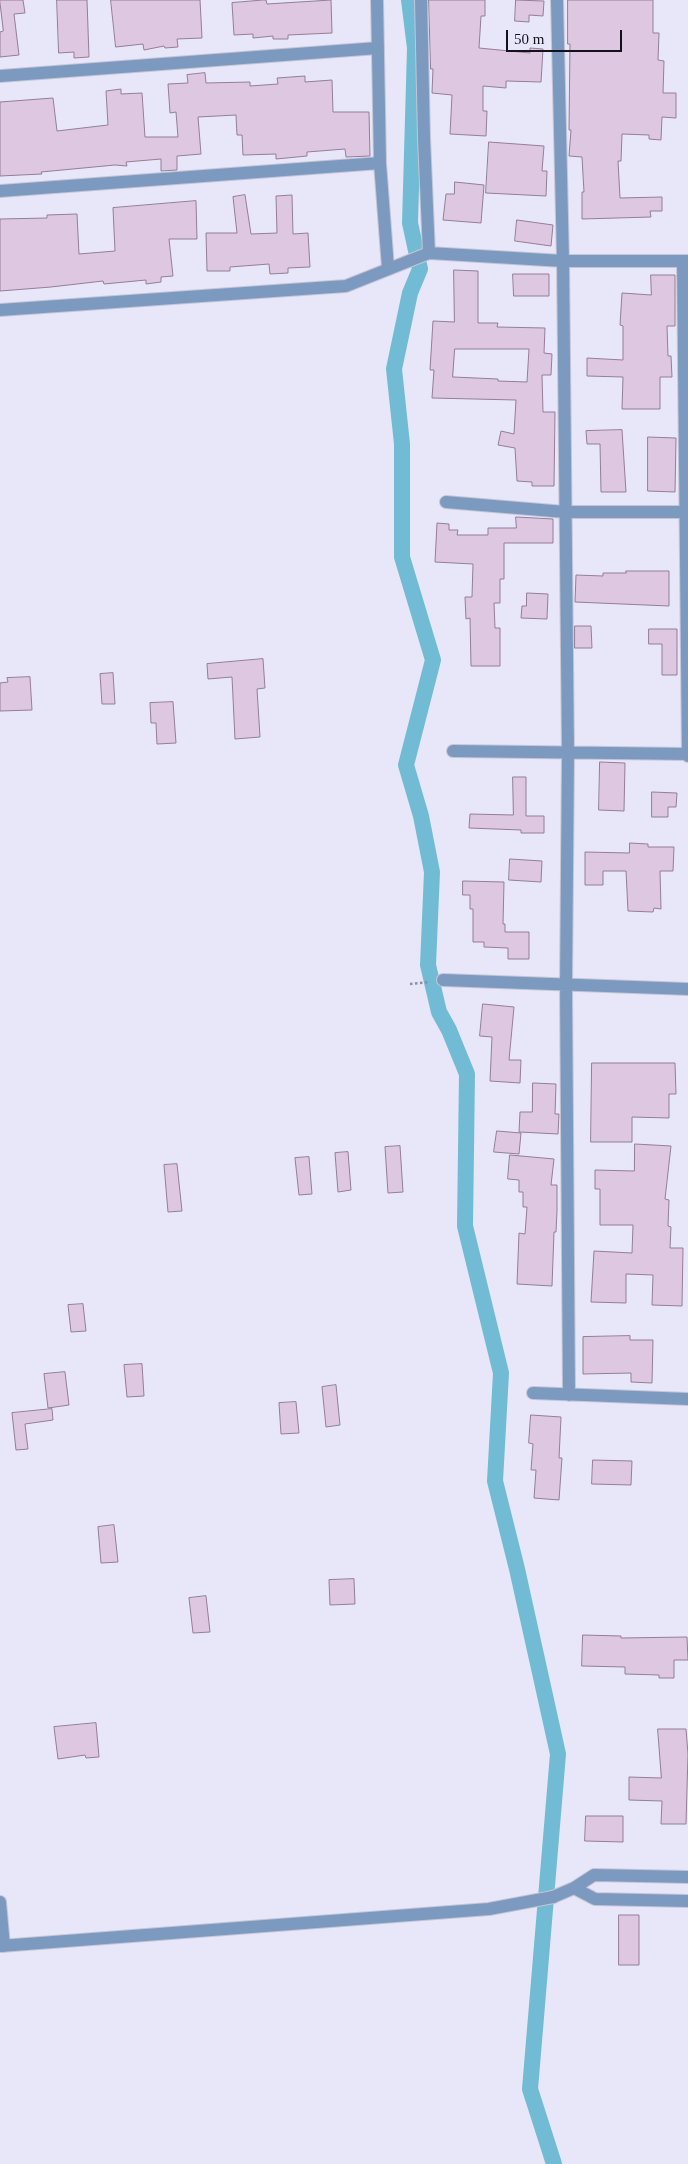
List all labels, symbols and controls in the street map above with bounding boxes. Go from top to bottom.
scale bar [508,20,624,52]
text: 50 m [514,31,544,47]

